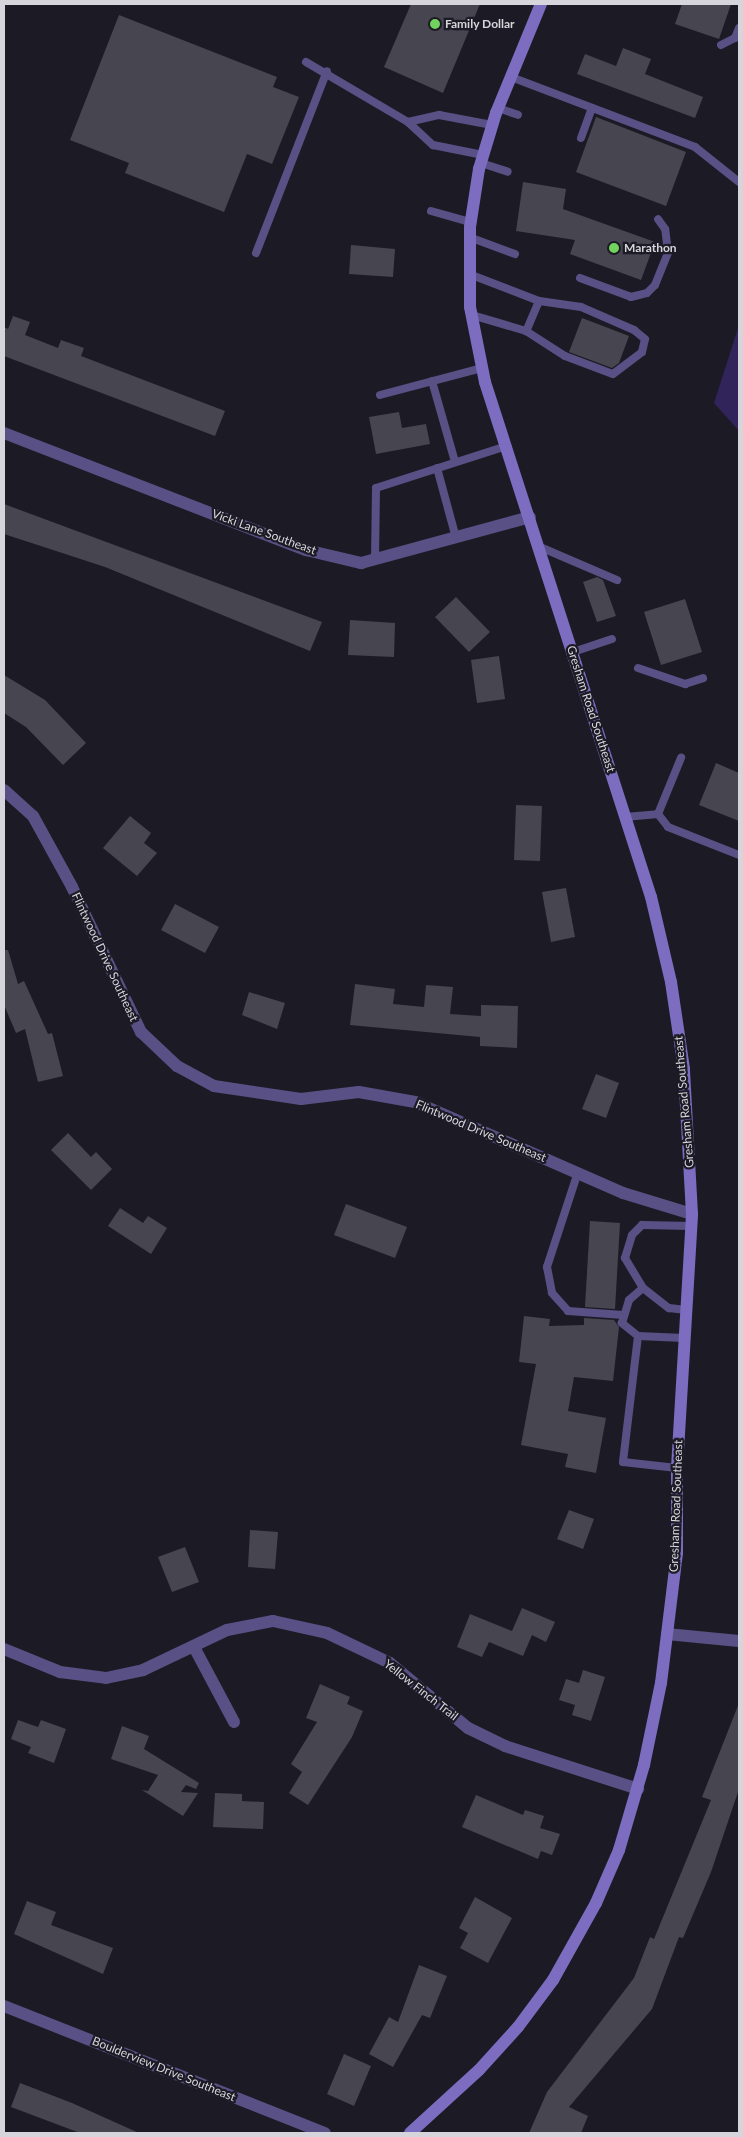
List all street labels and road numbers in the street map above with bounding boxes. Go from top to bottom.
street label: Vicki Lane Southeast [210,506,318,558]
street label: Gresham Road Southeast [564,644,618,774]
street label: Flintwood Drive Southeast [69,890,141,1024]
street label: Gresham Road Southeast [671,1035,697,1169]
street label: Flintwood Drive Southeast [414,1097,548,1165]
street label: Gresham Road Southeast [666,1440,686,1572]
street label: Yellow Finch Trail [381,1656,461,1724]
street label: Boulderview Drive Southeast [90,2034,238,2104]

